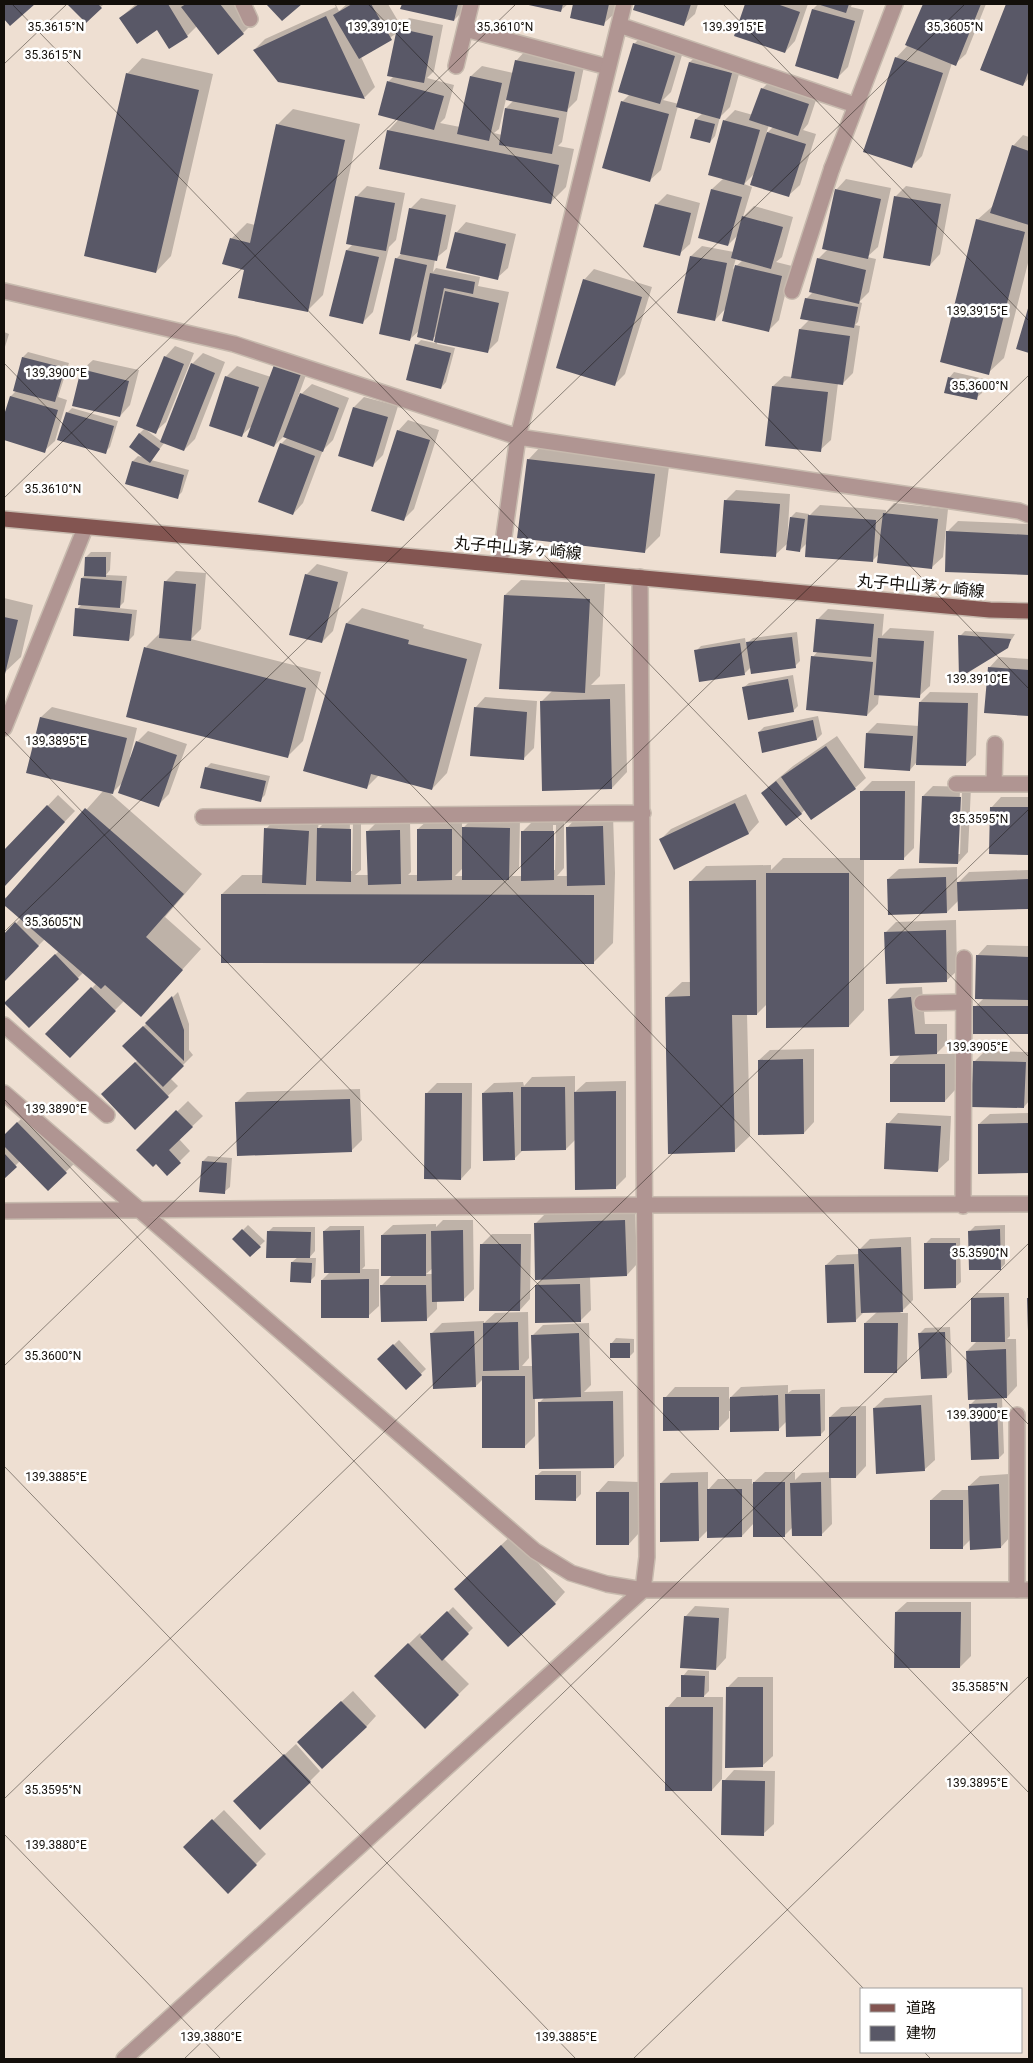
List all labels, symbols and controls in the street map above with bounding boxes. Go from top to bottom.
text: 35.3615°N [28,20,84,34]
text: 139.3910°E [347,20,409,34]
text: 35.3610°N [477,20,533,34]
text: 139.3915°E [702,20,764,34]
text: 35.3605°N [927,20,983,34]
text: 35.3615°N [25,48,81,62]
text: 139.3915°E [946,304,1008,318]
text: 139.3900°E [25,366,87,380]
text: 35.3600°N [952,379,1008,393]
text: 35.3610°N [25,482,81,496]
street label: 丸子中山茅ヶ崎線 [453,533,583,563]
street label: 丸子中山茅ヶ崎線 [856,571,986,601]
text: 139.3910°E [946,672,1008,686]
text: 139.3895°E [25,734,87,748]
text: 35.3595°N [952,812,1008,826]
text: 35.3605°N [25,915,81,929]
text: 139.3905°E [946,1040,1008,1054]
text: 139.3890°E [25,1102,87,1116]
text: 35.3590°N [952,1246,1008,1260]
text: 35.3600°N [25,1349,81,1363]
text: 139.3900°E [946,1408,1008,1422]
text: 139.3885°E [25,1470,87,1484]
text: 35.3585°N [952,1680,1008,1694]
text: 139.3895°E [946,1776,1008,1790]
text: 35.3595°N [25,1783,81,1797]
text: 139.3880°E [25,1838,87,1852]
legend [860,1988,1023,2053]
text: 道路 [906,1999,936,2017]
text: 建物 [906,2024,936,2042]
text: 139.3880°E [180,2030,242,2044]
text: 139.3885°E [535,2030,597,2044]

